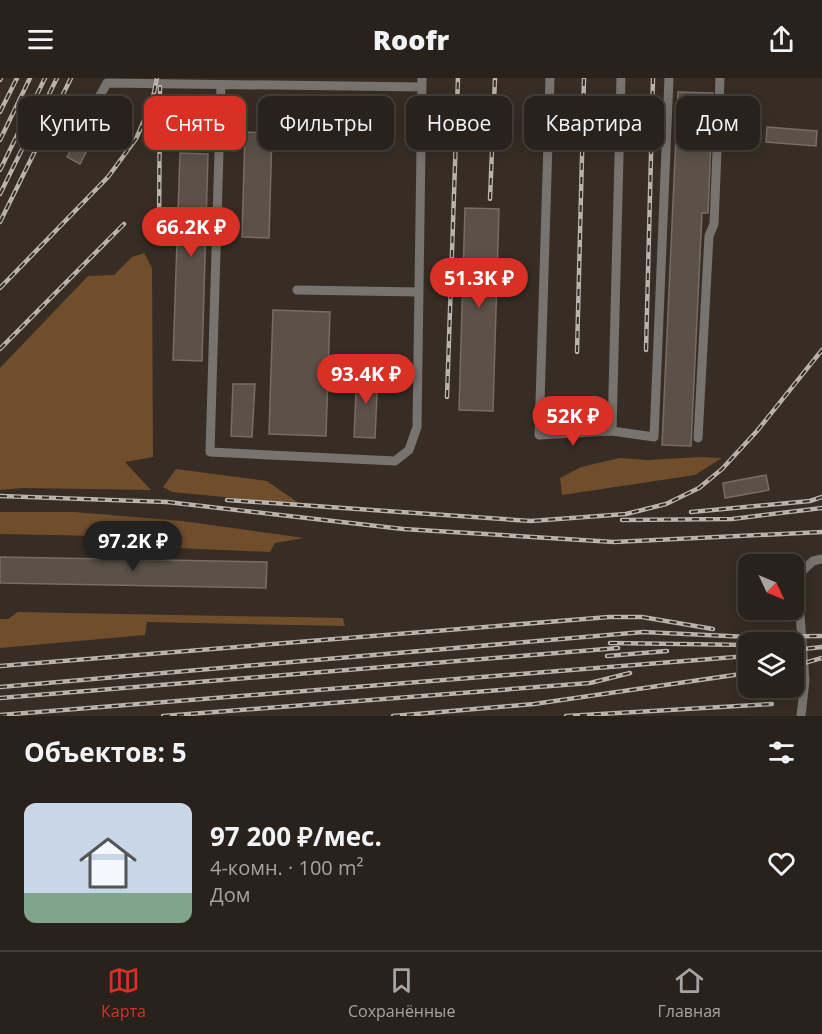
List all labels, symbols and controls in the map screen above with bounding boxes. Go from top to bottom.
text: Roofr [373,21,449,58]
icon: menu [24,23,57,56]
icon: share [765,23,798,56]
chip: Купить [18,96,132,150]
chip: Снять [144,96,246,150]
chip: Фильтры [258,96,394,150]
chip: Новое [406,96,512,150]
chip: Квартира [524,96,664,150]
chip: Дом [676,96,760,150]
pin: 66.2K ₽ [136,207,246,258]
text: 66.2K ₽ [156,213,226,240]
pin: 51.3K ₽ [424,258,534,309]
text: 51.3K ₽ [444,264,514,291]
pin: 93.4K ₽ [311,354,421,405]
text: 93.4K ₽ [331,360,401,387]
pin: 52K ₽ [531,396,615,447]
text: 52K ₽ [547,402,600,429]
pin: 97.2K ₽ [78,521,188,572]
text: 97.2K ₽ [98,527,168,554]
north arrow [738,554,804,620]
map controls [738,554,804,698]
button: layers [738,632,804,698]
text: Объектов: 5 [24,734,187,770]
icon: filters [765,736,798,769]
text: 97 200 ₽/мес. [210,818,382,854]
icon: home [72,827,144,899]
icon: heart [765,847,798,880]
text: 4-комн. · 100 m² [210,854,363,881]
text: Дом [210,881,250,908]
tab: Карта [101,964,146,1022]
tab: Сохранённые [348,964,455,1022]
tab: Главная [657,964,721,1022]

